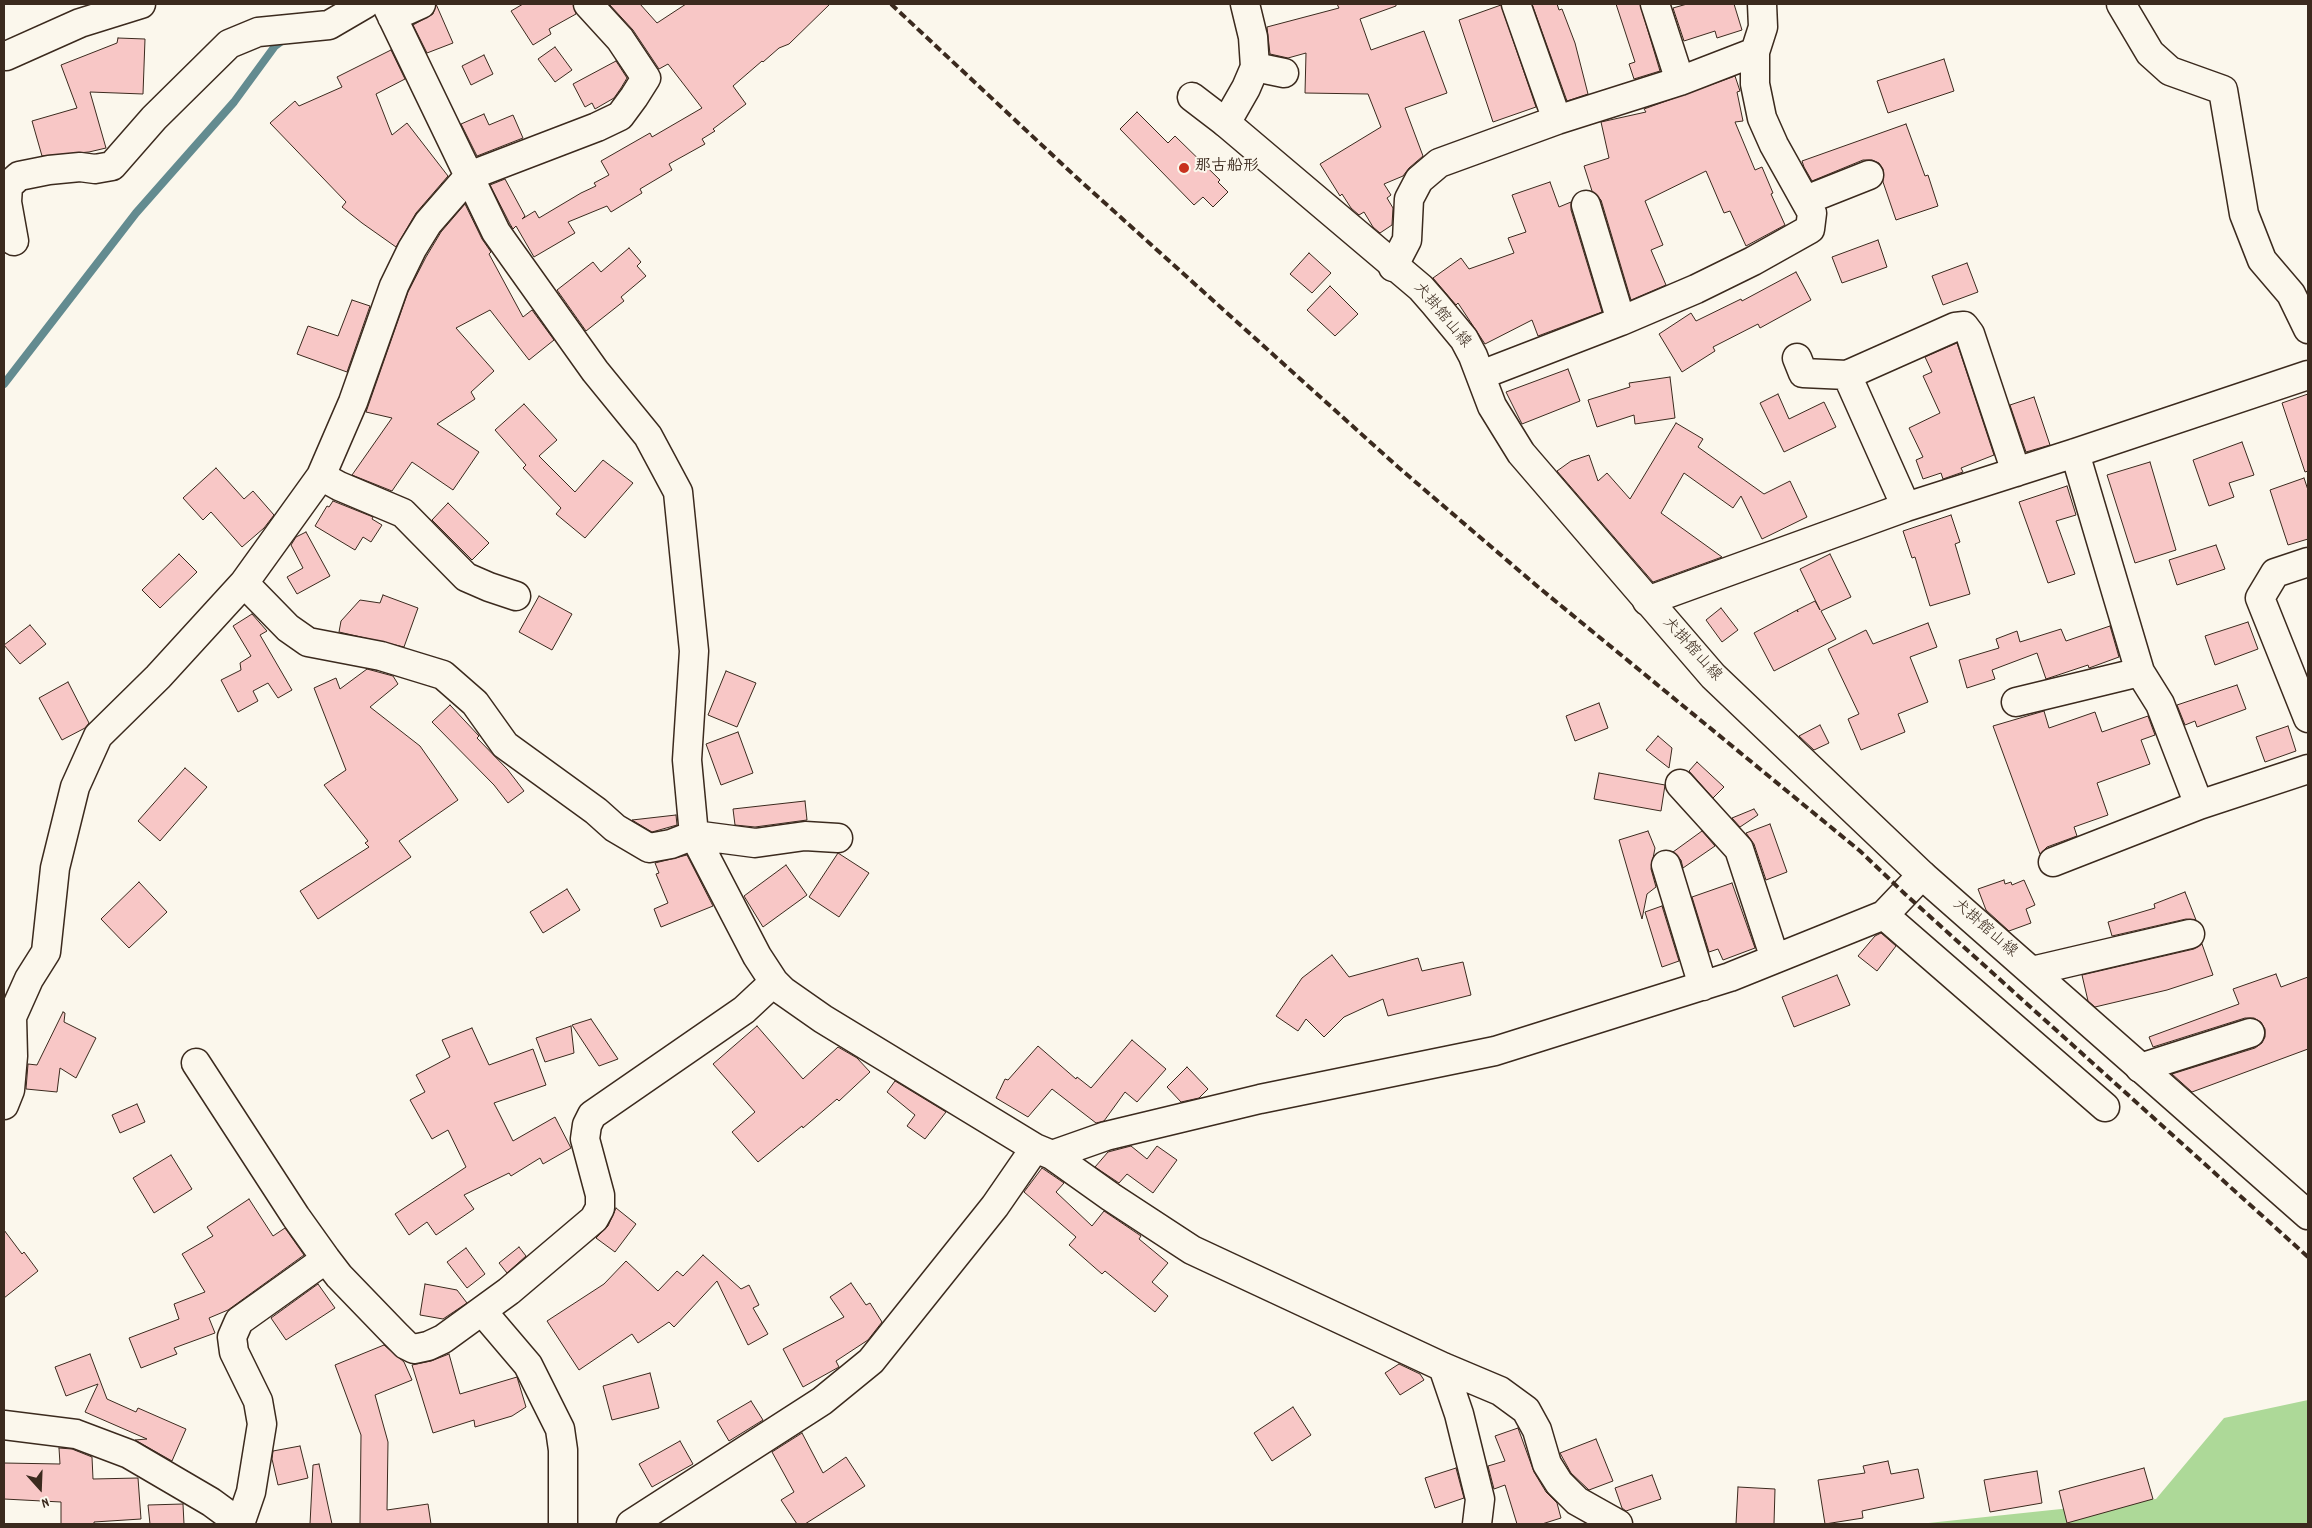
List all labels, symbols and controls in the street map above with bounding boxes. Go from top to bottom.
place label: 那古船形 [1195,158,1259,178]
marker: 那古船形 [1177,161,1191,175]
street label: 犬掛館山線 [1408,279,1474,353]
street label: 犬掛館山線 [1657,614,1725,686]
street label: 犬掛館山線 [1948,896,2020,962]
north arrow [15,1463,65,1513]
text: N [38,1492,52,1513]

